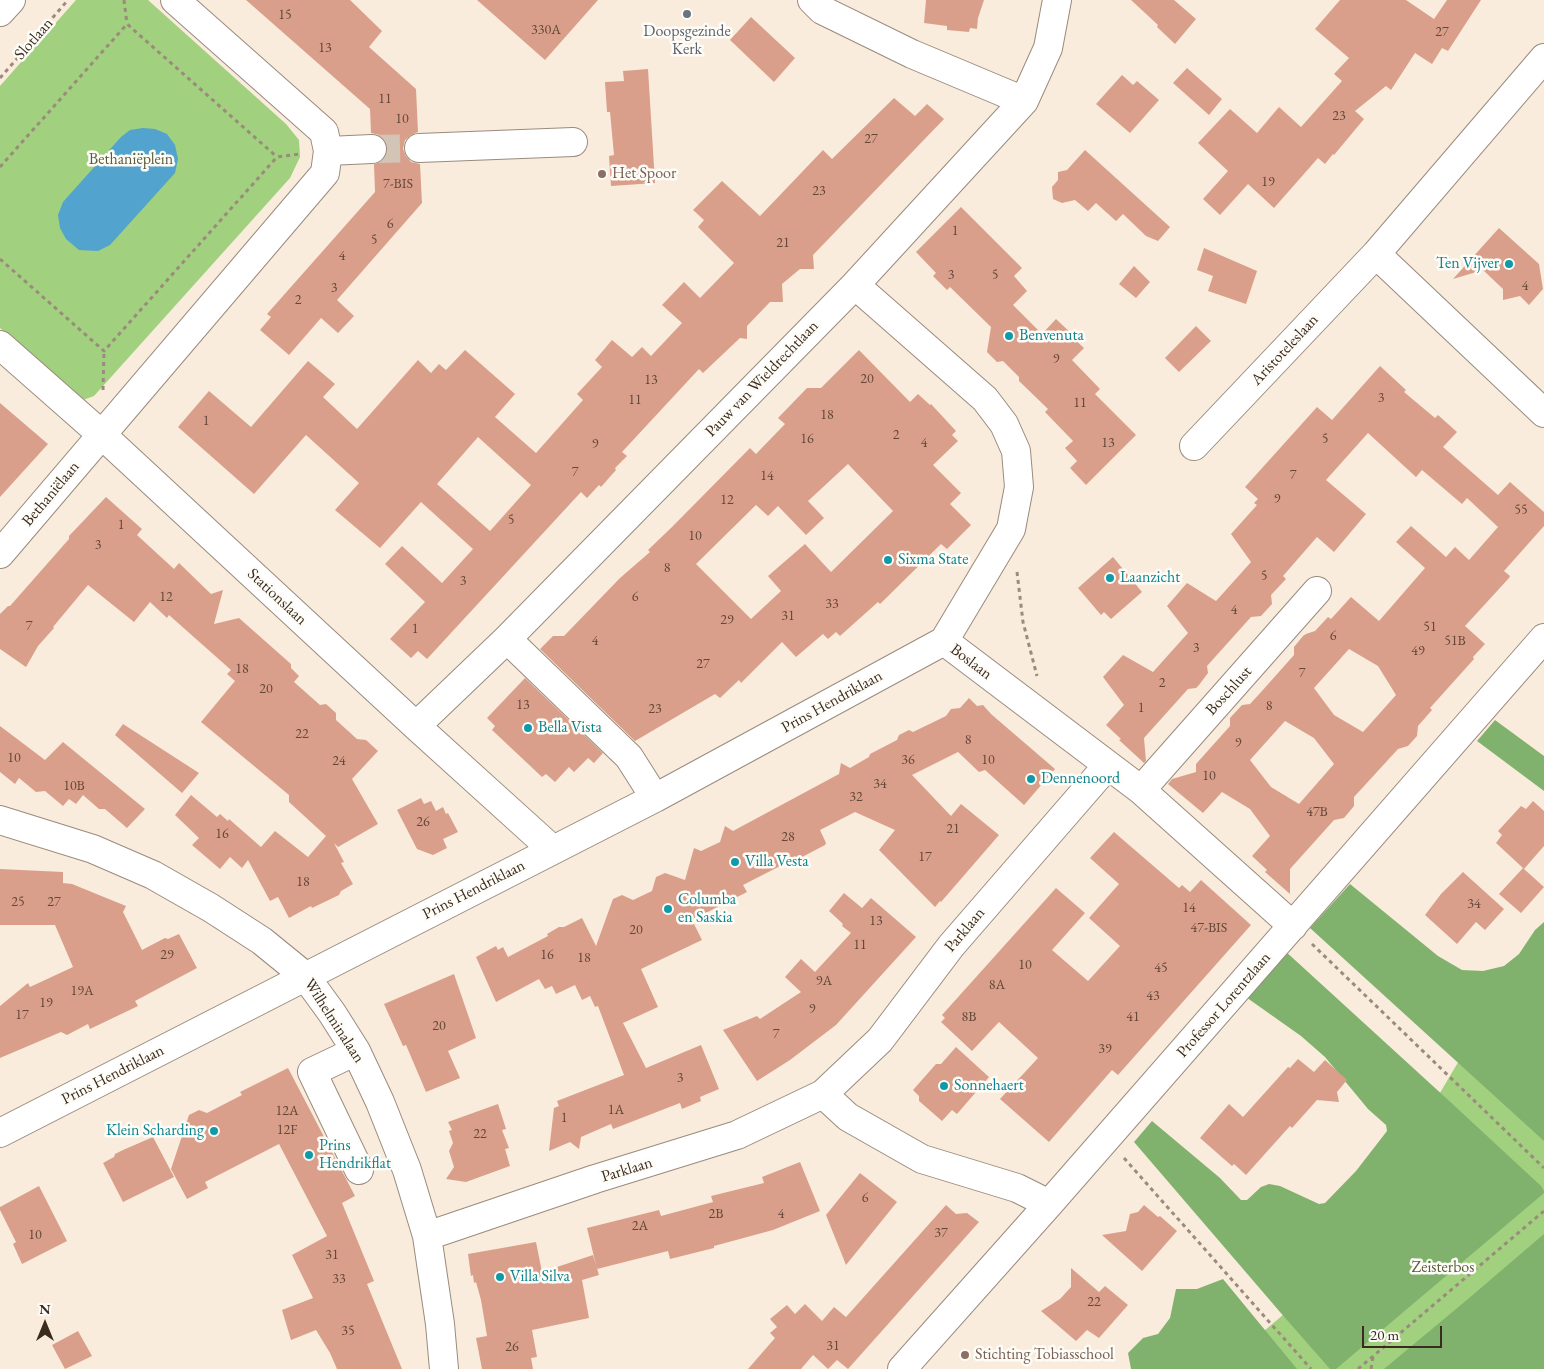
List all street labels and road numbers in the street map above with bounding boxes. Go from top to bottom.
street label: Slotlaan [11,14,57,64]
street label: Aristoteleslaan [1247,311,1323,389]
street label: Pauw van Wieldrechtlaan [701,317,823,441]
street label: Bethaniëlaan [18,458,84,530]
street label: Stationslaan [243,565,311,629]
street label: Boslaan [946,640,996,684]
street label: Boschlust [1202,662,1256,720]
street label: Prins Hendriklaan [778,666,886,738]
street label: Prins Hendriklaan [420,856,528,924]
street label: Parklaan [941,904,989,956]
street label: Professor Lorentzlaan [1173,948,1275,1062]
street label: Wilhelminalaan [300,975,368,1067]
street label: Prins Hendriklaan [59,1041,167,1109]
street label: Parklaan [599,1153,655,1187]

